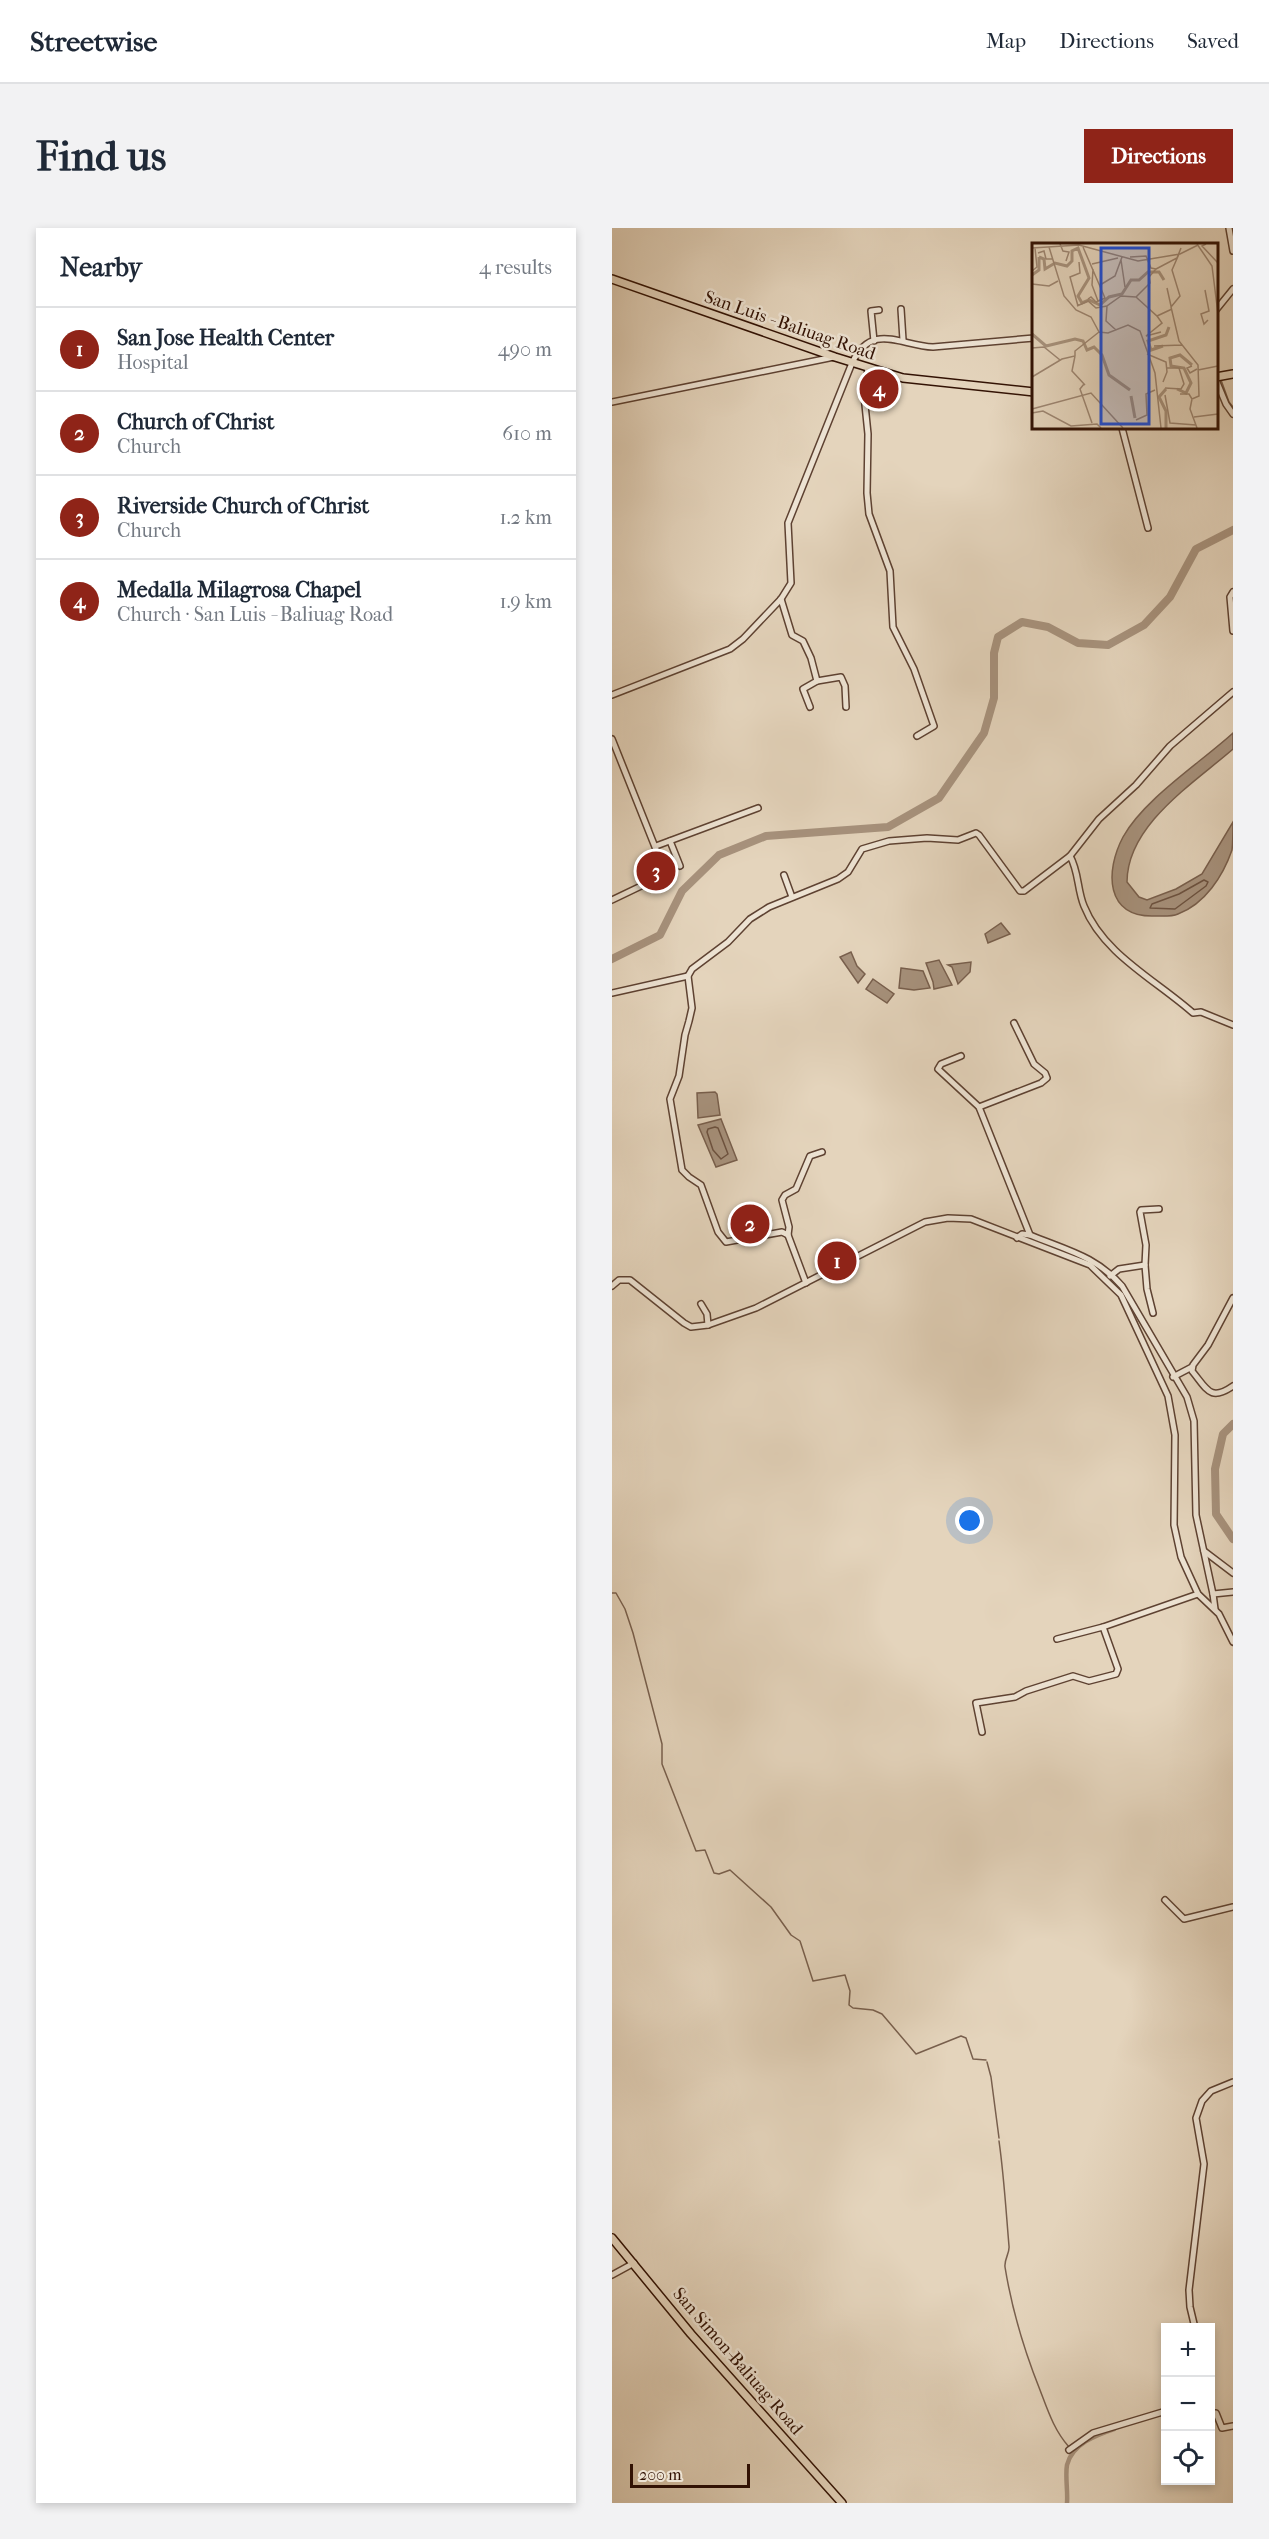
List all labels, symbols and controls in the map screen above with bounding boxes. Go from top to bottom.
text: Streetwise [30,25,157,58]
text: Map [986,29,1026,53]
text: Directions [1059,29,1154,53]
text: Saved [1187,29,1239,53]
button: Directions [1084,129,1233,183]
text: Find us [36,132,166,181]
inset map [1032,243,1218,429]
text: Nearby [60,252,142,283]
text: 4 results [479,256,552,279]
street label: San Luis - Baliuag Road [702,286,878,365]
text: San Jose Health Center [117,325,334,351]
text: 1 [76,338,83,361]
text: 490 m [498,338,552,361]
text: Hospital [117,351,189,374]
pin: 4 [860,366,898,412]
text: Church of Christ [117,409,274,435]
text: 2 [74,422,85,445]
text: 610 m [502,422,552,445]
text: Church [117,435,181,458]
text: Riverside Church of Christ [117,493,369,519]
text: 3 [75,506,84,529]
text: 1.2 km [500,506,552,529]
text: Church [117,519,181,542]
text: Medalla Milagrosa Chapel [117,577,361,603]
text: 4 [74,590,85,613]
text: 1.9 km [500,590,552,613]
text: Church · San Luis - Baliuag Road [117,603,393,626]
pin: 3 [636,848,675,894]
pin: 2 [730,1202,770,1246]
pin: 1 [818,1238,856,1284]
your location [955,1506,984,1535]
street label: San Simon-Baliuag Road [668,2284,807,2439]
map controls [1161,2323,1215,2485]
button: + [1161,2323,1215,2377]
button: − [1161,2377,1215,2431]
button: locate [1161,2431,1215,2485]
scale bar [630,2461,750,2488]
text: 200 m [639,2465,682,2484]

